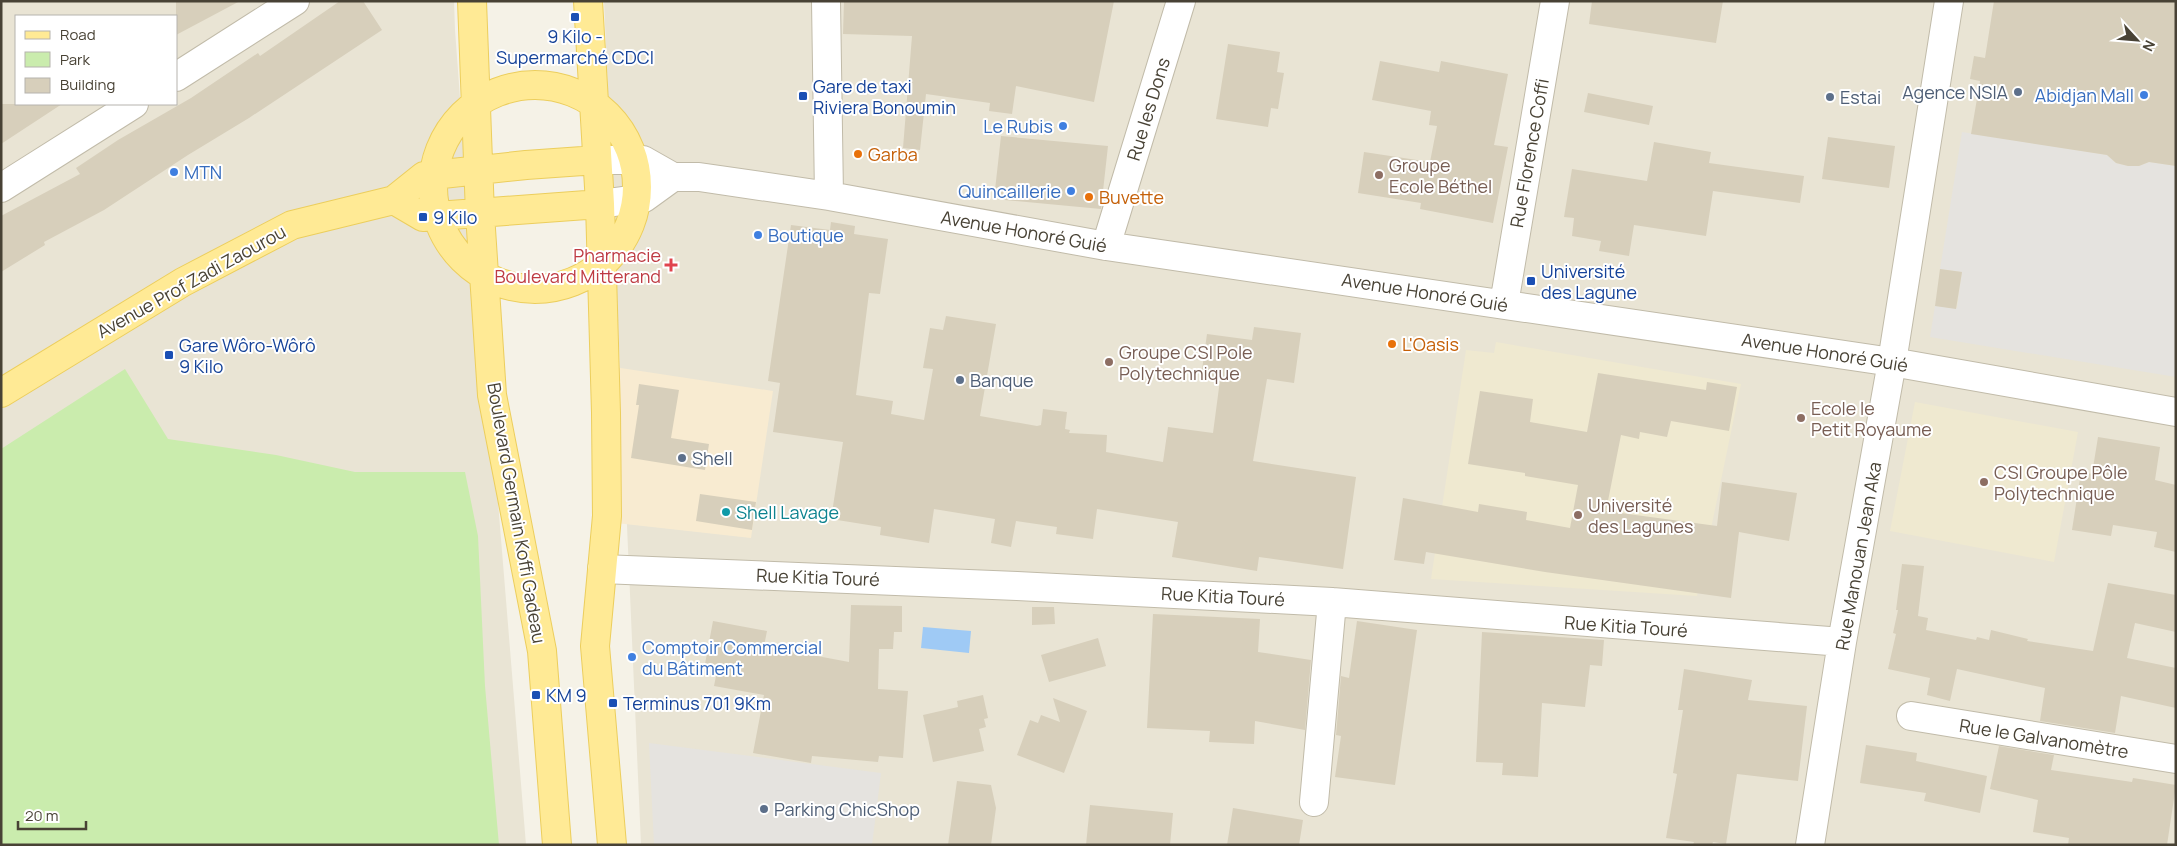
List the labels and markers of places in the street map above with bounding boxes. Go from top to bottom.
marker: 9 Kilo - Supermarché CDCI [569,11,581,23]
place label: 9 Kilo - Supermarché CDCI [496,24,654,69]
place label: Gare de taxi Riviera Bonoumin [813,74,956,119]
place label: Agence NSIA [1902,80,2009,104]
place label: Abidjan Mall [2035,83,2134,107]
place label: Estai [1840,85,1881,109]
marker: Agence NSIA [2012,86,2024,98]
marker: Abidjan Mall [2138,89,2150,101]
marker: Gare de taxi Riviera Bonoumin [797,90,809,102]
marker: Estai [1824,91,1836,103]
place label: Le Rubis [983,114,1053,138]
marker: Le Rubis [1057,120,1069,132]
place label: Garba [868,142,918,166]
marker: Garba [852,148,864,160]
place label: Groupe Ecole Béthel [1389,153,1492,198]
place label: MTN [184,160,222,184]
marker: MTN [168,166,180,178]
marker: Groupe Ecole Béthel [1373,169,1385,181]
place label: Quincaillerie [958,179,1061,203]
marker: Quincaillerie [1065,185,1077,197]
place label: Buvette [1099,185,1164,209]
marker: Buvette [1083,191,1095,203]
place label: 9 Kilo [433,205,478,229]
marker: 9 Kilo [417,211,429,223]
place label: Boutique [768,223,844,247]
marker: Boutique [752,229,764,241]
place label: Pharmacie Boulevard Mitterand [494,243,661,288]
marker: Pharmacie Boulevard Mitterand [665,259,677,271]
place label: Université des Lagune [1541,259,1637,304]
marker: Université des Lagune [1525,275,1537,287]
place label: L'Oasis [1402,332,1459,356]
place label: Gare Wôro-Wôrô 9 Kilo [179,333,316,378]
marker: L'Oasis [1386,338,1398,350]
place label: Groupe CSI Pole Polytechnique [1119,340,1253,385]
marker: Gare Wôro-Wôrô 9 Kilo [163,349,175,361]
marker: Groupe CSI Pole Polytechnique [1103,356,1115,368]
place label: Banque [970,368,1034,392]
marker: Banque [954,374,966,386]
place label: Ecole le Petit Royaume [1811,396,1932,441]
marker: Ecole le Petit Royaume [1795,412,1807,424]
place label: Shell [692,446,733,470]
marker: Shell [676,452,688,464]
place label: CSI Groupe Pôle Polytechnique [1994,460,2128,505]
marker: CSI Groupe Pôle Polytechnique [1978,476,1990,488]
place label: Université des Lagunes [1588,493,1693,538]
place label: Shell Lavage [736,500,839,524]
marker: Shell Lavage [720,506,732,518]
marker: Université des Lagunes [1572,509,1584,521]
place label: Comptoir Commercial du Bâtiment [642,635,822,680]
marker: Comptoir Commercial du Bâtiment [626,651,638,663]
place label: KM 9 [546,683,587,707]
marker: KM 9 [530,689,542,701]
place label: Terminus 701 9Km [623,691,771,715]
marker: Terminus 701 9Km [607,697,619,709]
place label: Parking ChicShop [774,797,920,821]
marker: Parking ChicShop [758,803,770,815]

